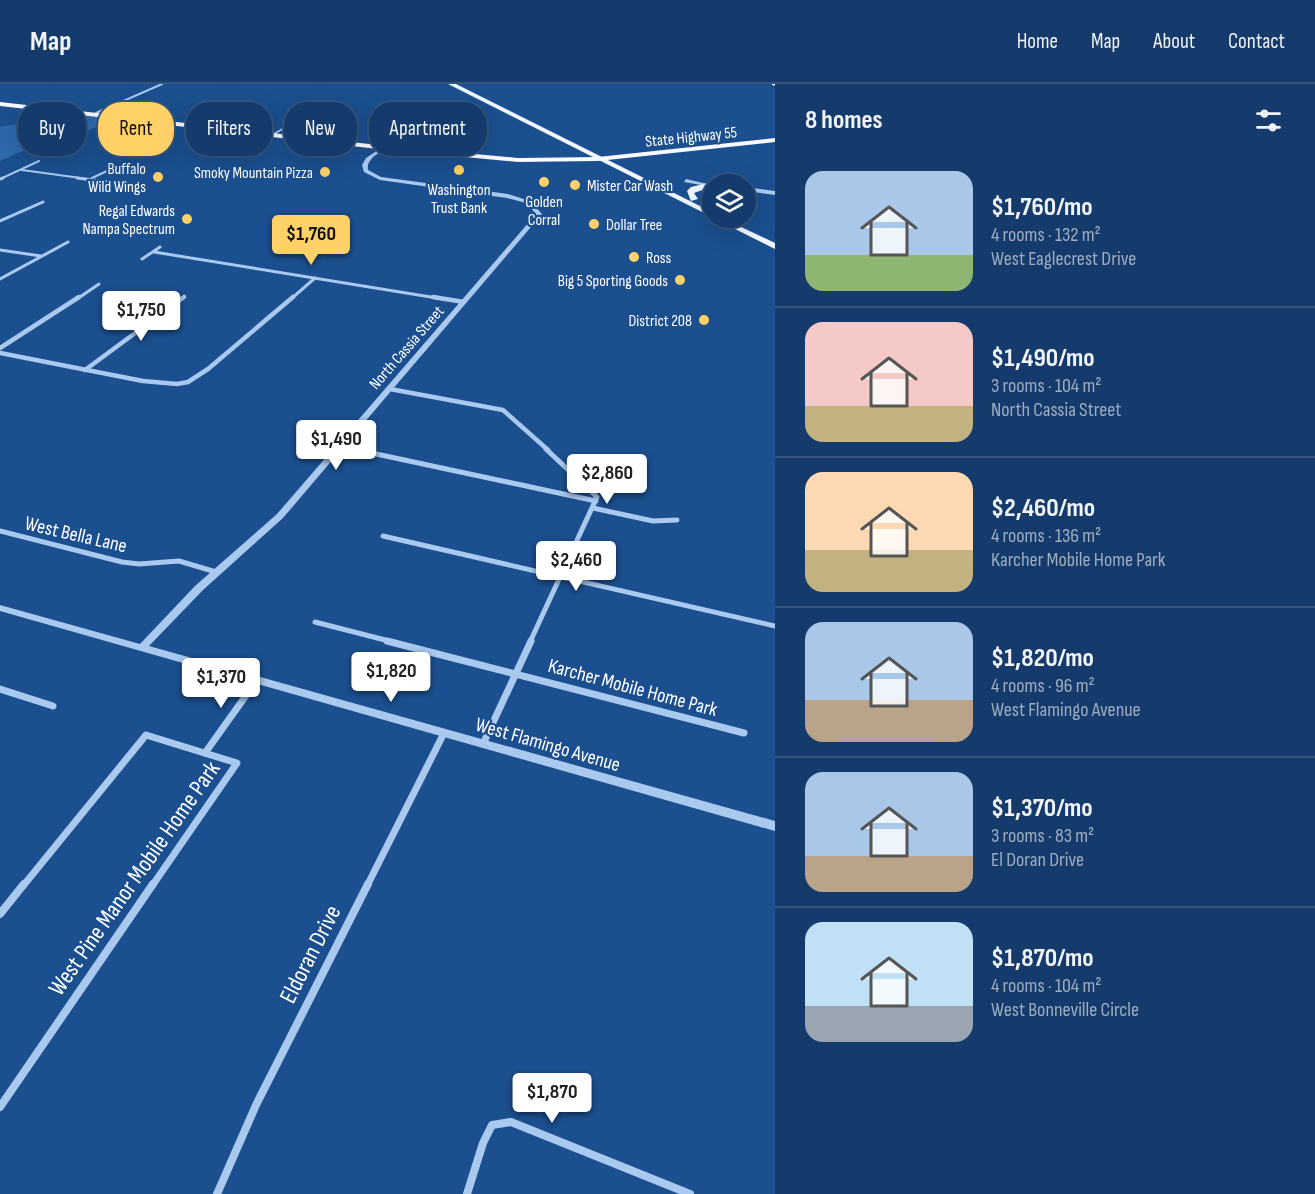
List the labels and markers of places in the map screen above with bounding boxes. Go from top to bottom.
place label: Buffalo Wild Wings [88,160,146,197]
marker: Washington Trust Bank [452,163,466,177]
place label: Smoky Mountain Pizza [194,164,313,183]
marker: Smoky Mountain Pizza [318,165,332,179]
marker: Buffalo Wild Wings [151,170,165,184]
marker: Golden Corral [537,175,551,189]
place label: Mister Car Wash [587,177,673,196]
marker: Mister Car Wash [568,178,582,192]
place label: Washington Trust Bank [427,181,491,218]
place label: Golden Corral [525,193,563,230]
place label: Regal Edwards Nampa Spectrum [82,202,175,239]
marker: Regal Edwards Nampa Spectrum [180,212,194,226]
pin: $1,760 [262,215,360,266]
place label: Dollar Tree [606,216,662,235]
marker: Dollar Tree [587,217,601,231]
place label: Ross [646,249,671,268]
marker: Ross [627,250,641,264]
place label: Big 5 Sporting Goods [558,272,668,291]
marker: Big 5 Sporting Goods [673,273,687,287]
pin: $1,750 [92,291,190,342]
place label: District 208 [628,312,692,331]
marker: District 208 [697,313,711,327]
pin: $1,490 [287,420,385,471]
pin: $2,860 [558,454,656,505]
pin: $2,460 [527,541,625,592]
pin: $1,820 [342,652,440,703]
pin: $1,370 [172,658,270,709]
pin: $1,870 [503,1073,601,1124]

